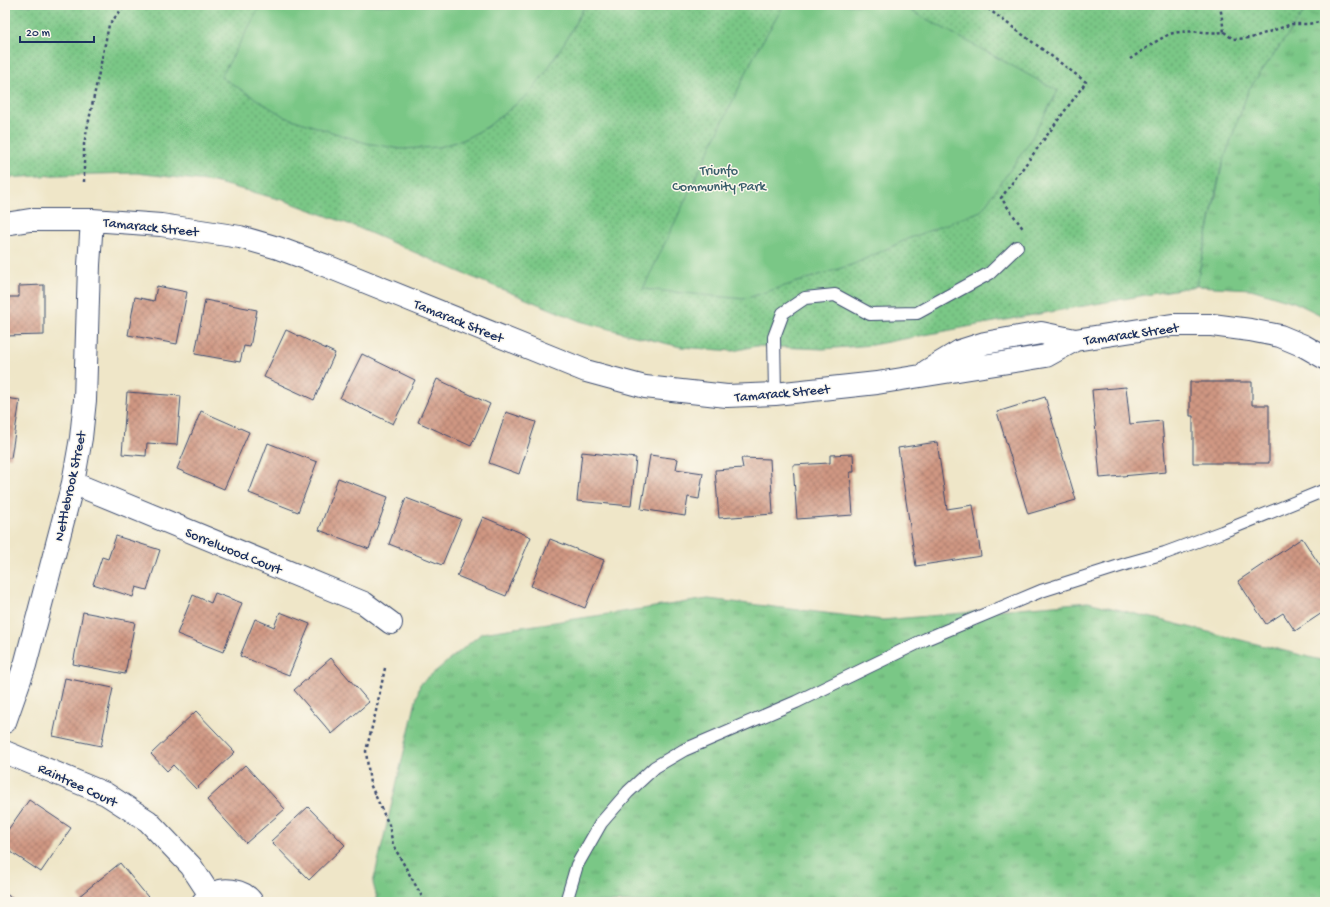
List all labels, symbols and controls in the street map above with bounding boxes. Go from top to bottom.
scale bar [20,18,94,44]
text: 20 m [26,27,51,41]
park label: Triunfo Community Park [672,163,768,196]
street label: Tamarack Street [101,215,200,242]
street label: Tamarack Street [410,296,507,349]
street label: Tamarack Street [1082,320,1181,351]
street label: Tamarack Street [733,382,832,407]
street label: Nettlebrook Street [52,429,92,543]
street label: Sorrelwood Court [182,525,285,580]
street label: Raintree Court [35,761,120,813]

